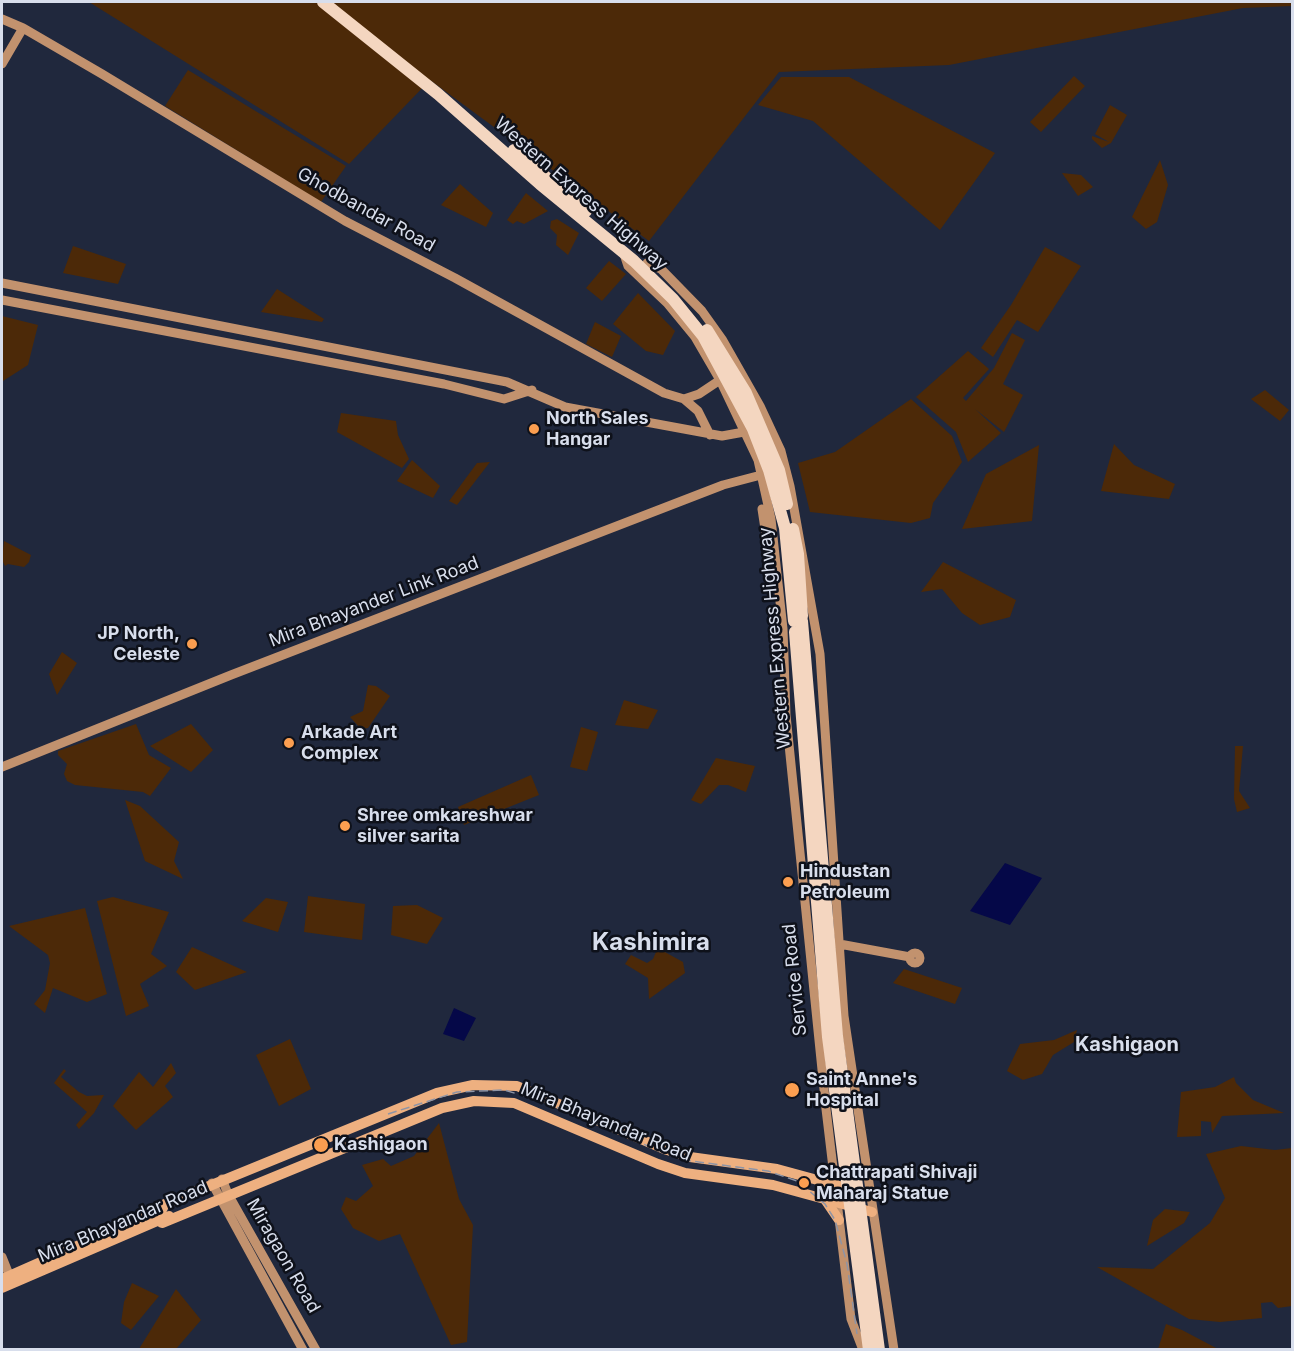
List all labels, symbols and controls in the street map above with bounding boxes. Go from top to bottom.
street label: Western Express Highway [490,113,672,275]
street label: Ghodbandar Road [293,163,439,257]
place label: North Sales Hangar [546,408,648,450]
marker: North Sales Hangar [527,422,541,436]
street label: Western Express Highway [755,526,795,750]
street label: Mira Bhayander Link Road [266,552,482,652]
place label: JP North, Celeste [97,623,180,666]
marker: JP North, Celeste [185,637,199,651]
place label: Arkade Art Complex [301,722,397,764]
marker: Arkade Art Complex [282,736,296,750]
place label: Shree omkareshwar silver sarita [357,805,533,848]
marker: Shree omkareshwar silver sarita [338,819,352,833]
place label: Hindustan Petroleum [800,861,891,904]
marker: Hindustan Petroleum [781,875,795,889]
street label: Service Road [778,923,812,1037]
district label: Kashimira [592,929,710,957]
district label: Kashigaon [1075,1033,1179,1057]
place label: Saint Anne's Hospital [806,1069,917,1112]
street label: Mira Bhayandar Road [518,1078,694,1166]
marker: Saint Anne's Hospital [783,1081,801,1099]
place label: Kashigaon [334,1134,428,1156]
marker: Kashigaon [312,1136,330,1154]
place label: Chattrapati Shivaji Maharaj Statue [816,1162,977,1204]
marker: Chattrapati Shivaji Maharaj Statue [797,1176,811,1190]
street label: Mira Bhayandar Road [35,1177,211,1267]
street label: Miragaon Road [242,1195,324,1317]

